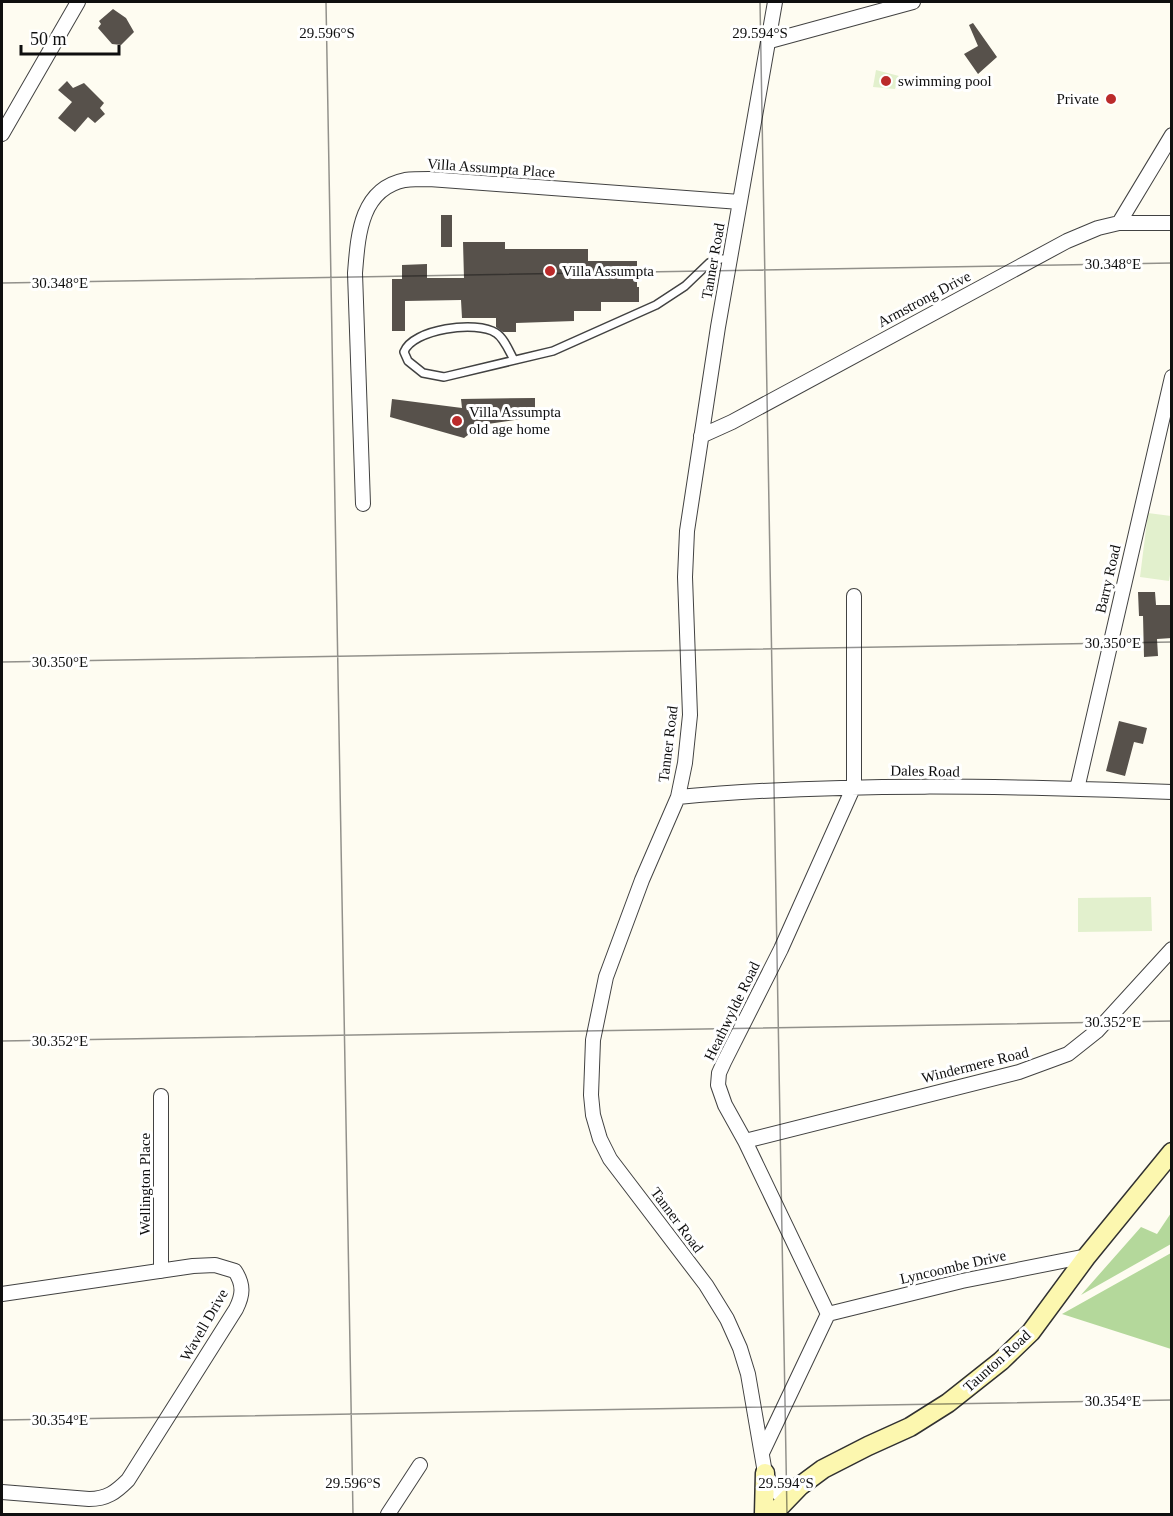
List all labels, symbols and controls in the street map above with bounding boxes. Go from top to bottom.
scale bar [21,18,118,56]
text: 29.596°S [299,25,355,41]
text: 29.594°S [732,25,788,41]
text: 50 m [30,29,67,49]
place label: swimming pool [898,73,992,89]
marker: swimming pool [879,74,893,88]
place label: Private [1057,91,1099,107]
marker: Private [1104,92,1118,106]
street label: Villa Assumpta Place [426,156,556,180]
street label: Tanner Road [698,221,728,300]
text: 30.348°E [1085,256,1141,272]
place label: Villa Assumpta [562,263,654,279]
marker: Villa Assumpta [543,264,557,278]
street label: Armstrong Drive [875,268,973,330]
text: 30.348°E [32,275,88,291]
place label: Villa Assumpta old age home [469,404,561,437]
marker: Villa Assumpta old age home [450,414,464,428]
street label: Barry Road [1092,543,1124,615]
text: 30.350°E [1085,635,1141,651]
text: 30.350°E [32,654,88,670]
street label: Tanner Road [655,704,681,783]
street label: Dales Road [890,762,960,780]
street label: Heathwylde Road [701,959,763,1063]
text: 30.352°E [1085,1014,1141,1030]
text: 30.352°E [32,1033,88,1049]
street label: Windermere Road [920,1044,1031,1086]
street label: Wellington Place [137,1132,153,1235]
street label: Tanner Road [647,1185,707,1256]
street label: Lyncoombe Drive [898,1247,1008,1287]
street label: Wavell Drive [177,1286,231,1364]
street label: Taunton Road [960,1327,1034,1395]
text: 30.354°E [1085,1393,1141,1409]
text: 30.354°E [32,1412,88,1428]
text: 29.596°S [325,1475,381,1491]
text: 29.594°S [758,1475,814,1491]

